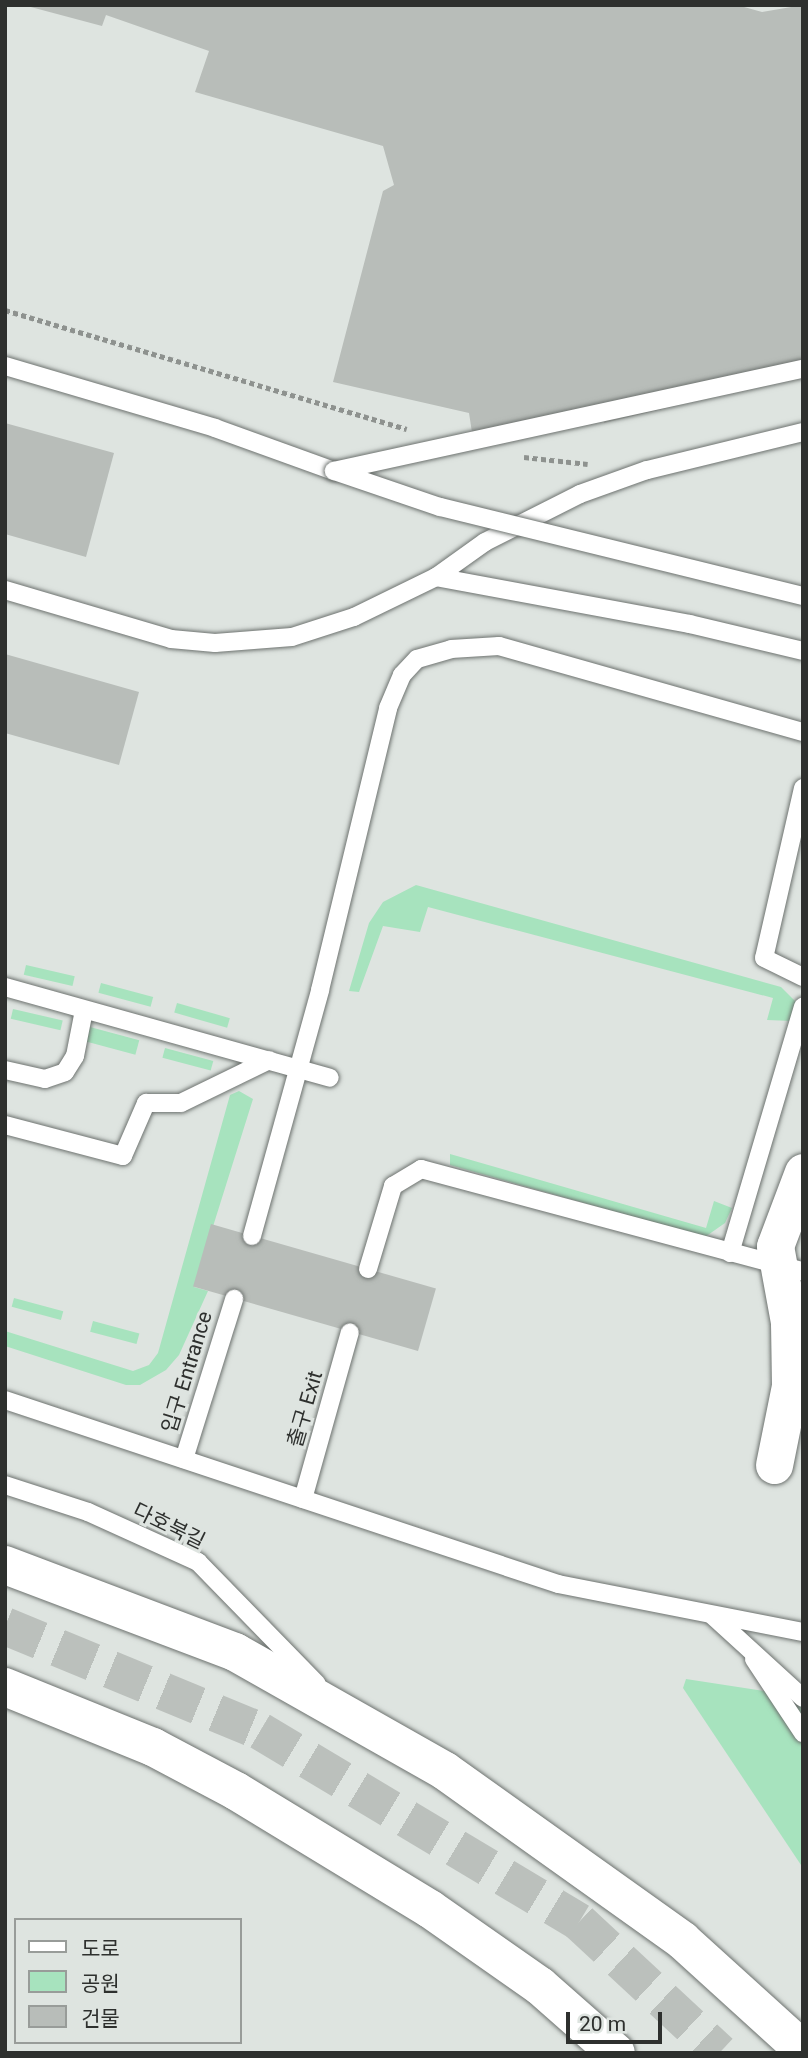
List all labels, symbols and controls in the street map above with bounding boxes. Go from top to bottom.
street label: 입구 Entrance [157,1308,217,1436]
street label: 출구 Exit [282,1368,328,1450]
street label: 다호북길 [129,1498,209,1554]
legend [14,1918,242,2044]
text: 도로 [81,1937,120,1961]
text: 공원 [81,1972,120,1996]
scale bar [570,1998,666,2042]
text: 건물 [81,2007,120,2031]
text: 20 m [579,2012,626,2036]

